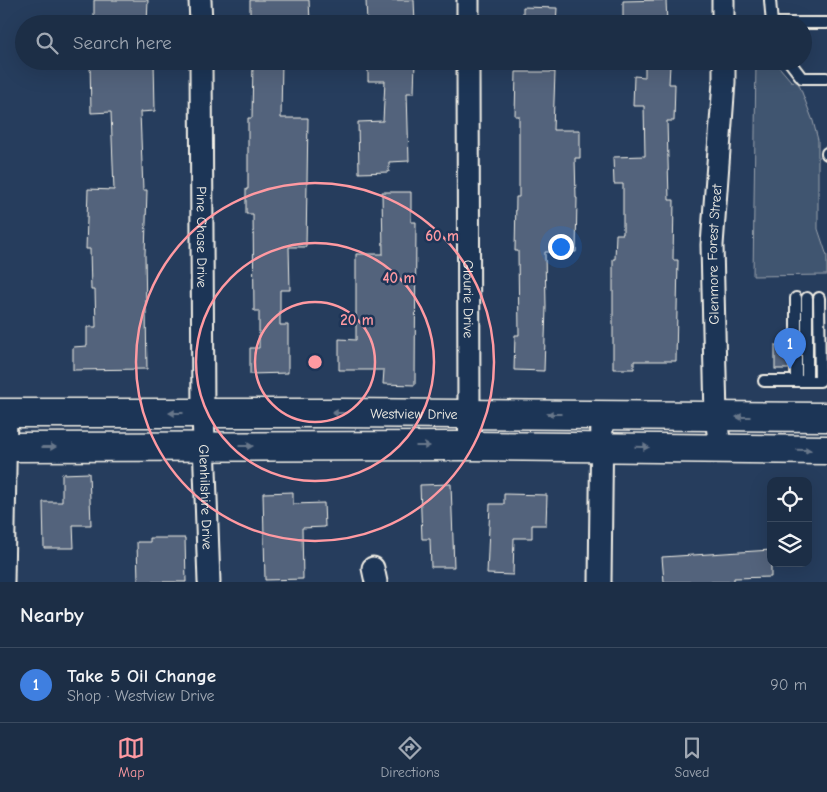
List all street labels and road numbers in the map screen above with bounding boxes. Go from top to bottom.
street label: Glenmore Forest Street [703,183,725,325]
street label: Pine Chase Drive [193,186,211,288]
street label: Glourie Drive [460,260,477,338]
street label: Westview Drive [370,405,458,422]
street label: Glenhilshire Drive [196,444,216,550]

